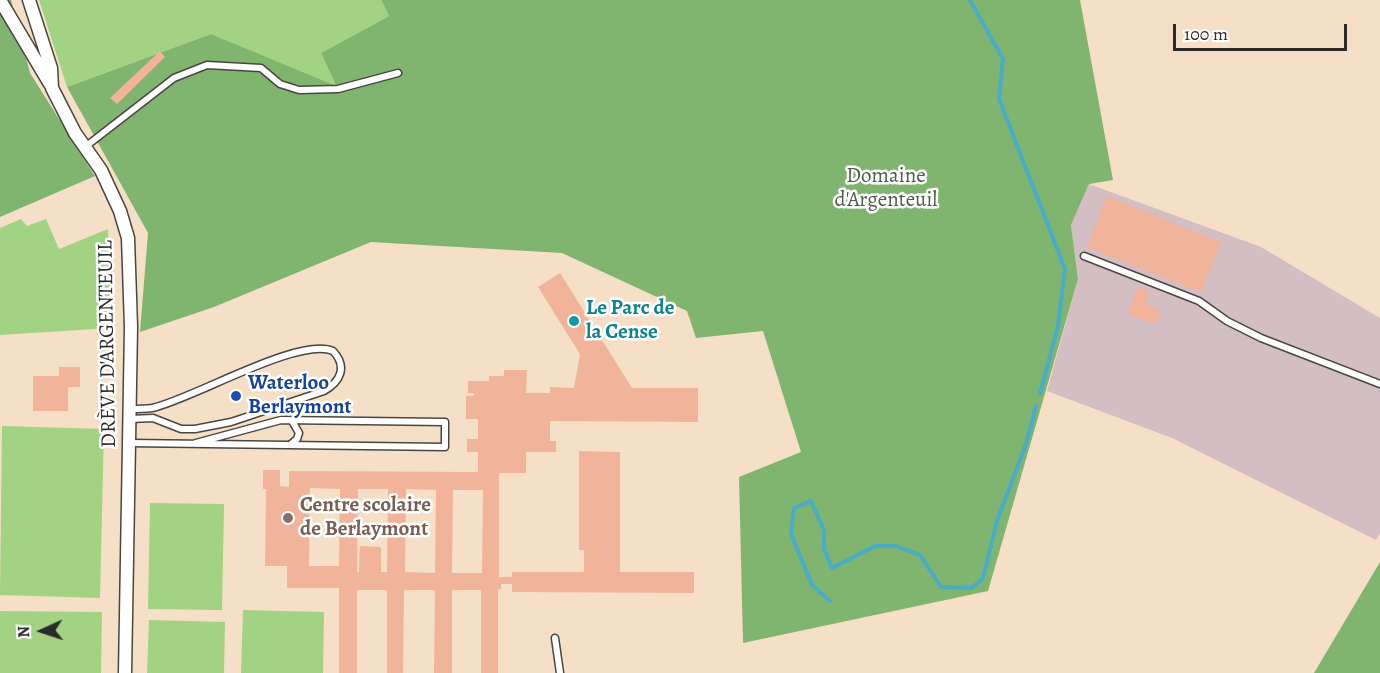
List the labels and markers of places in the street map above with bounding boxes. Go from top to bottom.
place label: Le Parc de la Cense [586,296,674,346]
marker: Le Parc de la Cense [567,314,581,328]
place label: Waterloo Berlaymont [248,371,351,421]
marker: Waterloo Berlaymont [229,389,243,403]
place label: Centre scolaire de Berlaymont [300,493,431,543]
marker: Centre scolaire de Berlaymont [281,511,295,525]

